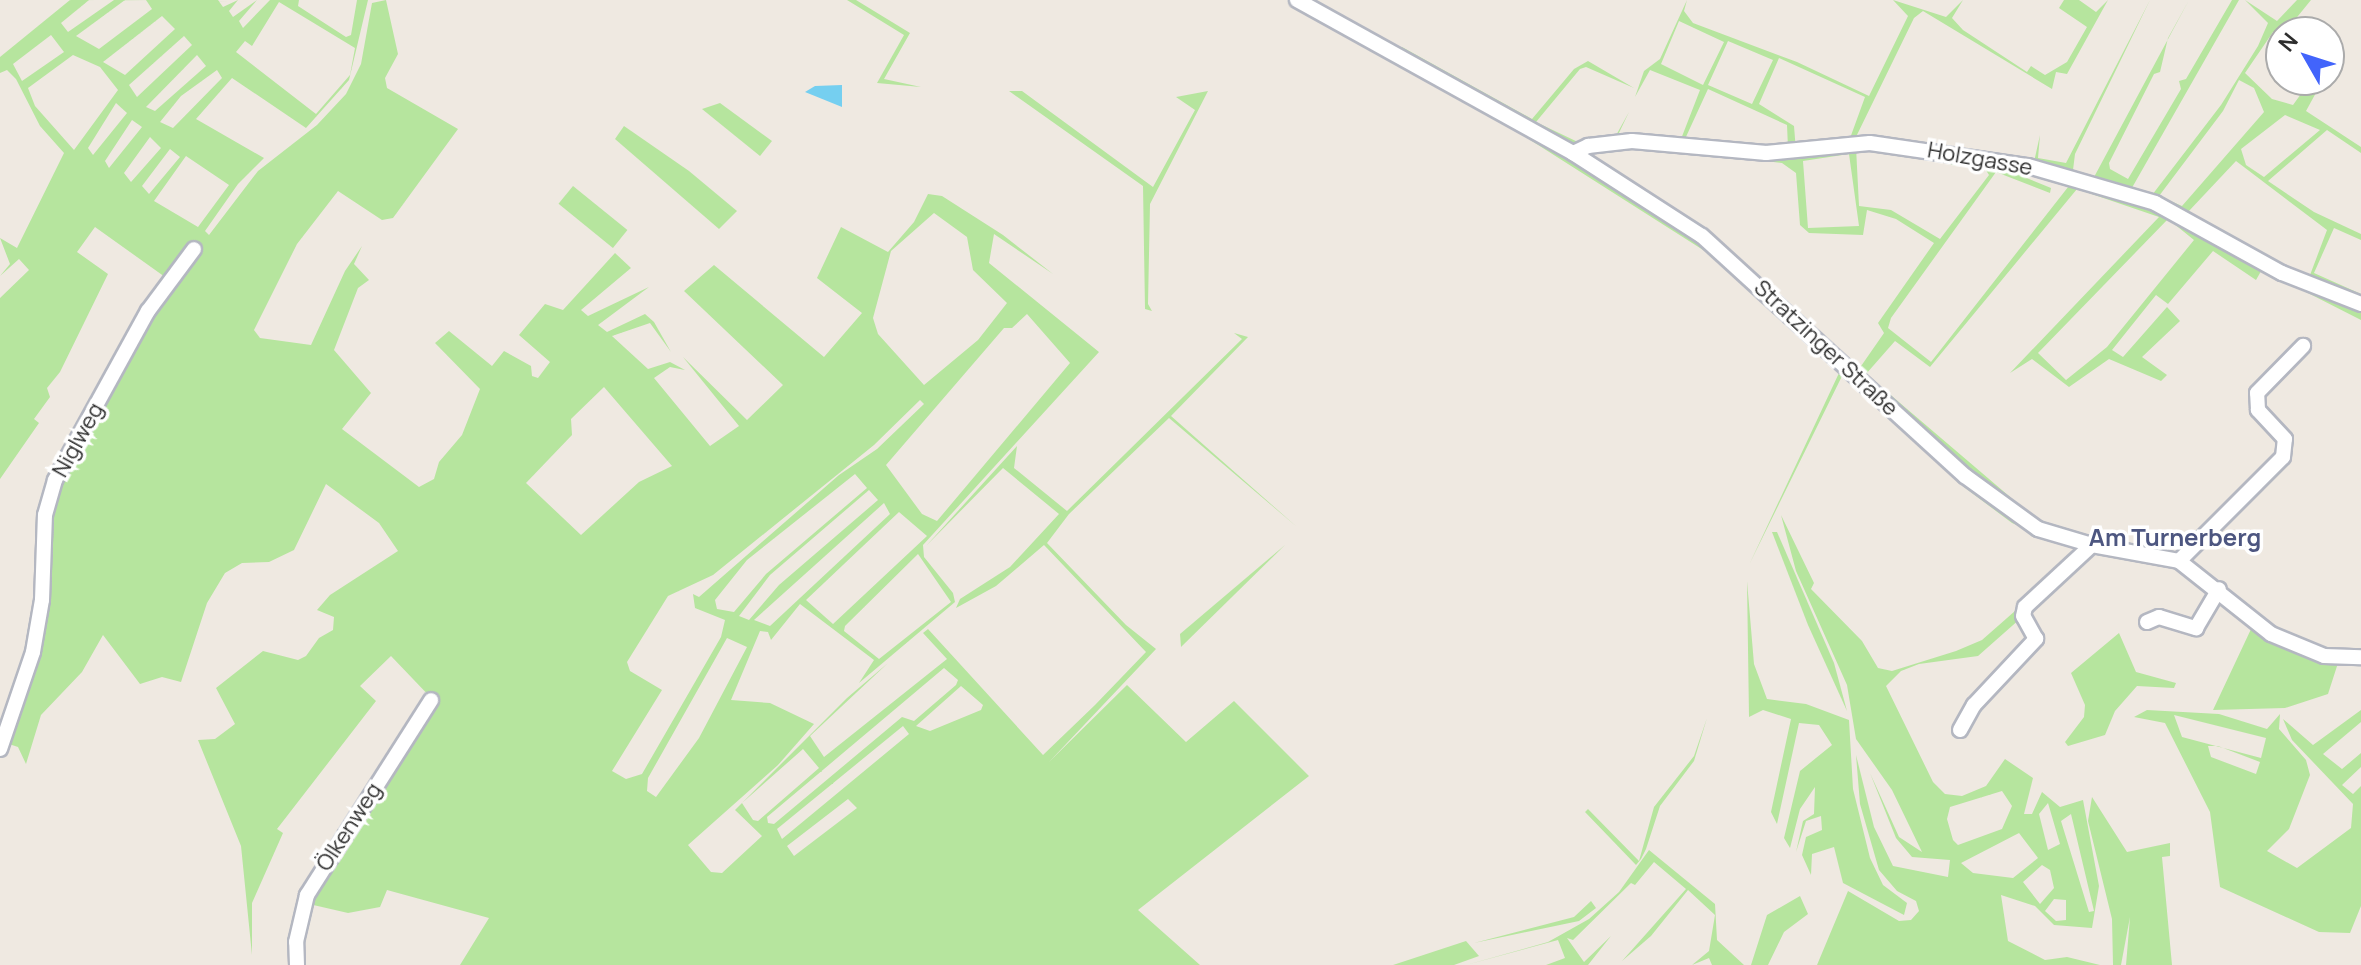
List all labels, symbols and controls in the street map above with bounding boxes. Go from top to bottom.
north arrow [2265,16,2345,96]
text: N [2271,27,2305,58]
street label: Holzgasse [1925,137,2035,181]
street label: Stratzinger Straße [1749,275,1903,421]
street label: Niglweg [47,398,109,482]
district label: Am Turnerberg [2089,523,2261,551]
street label: Ölkenweg [311,778,387,876]

